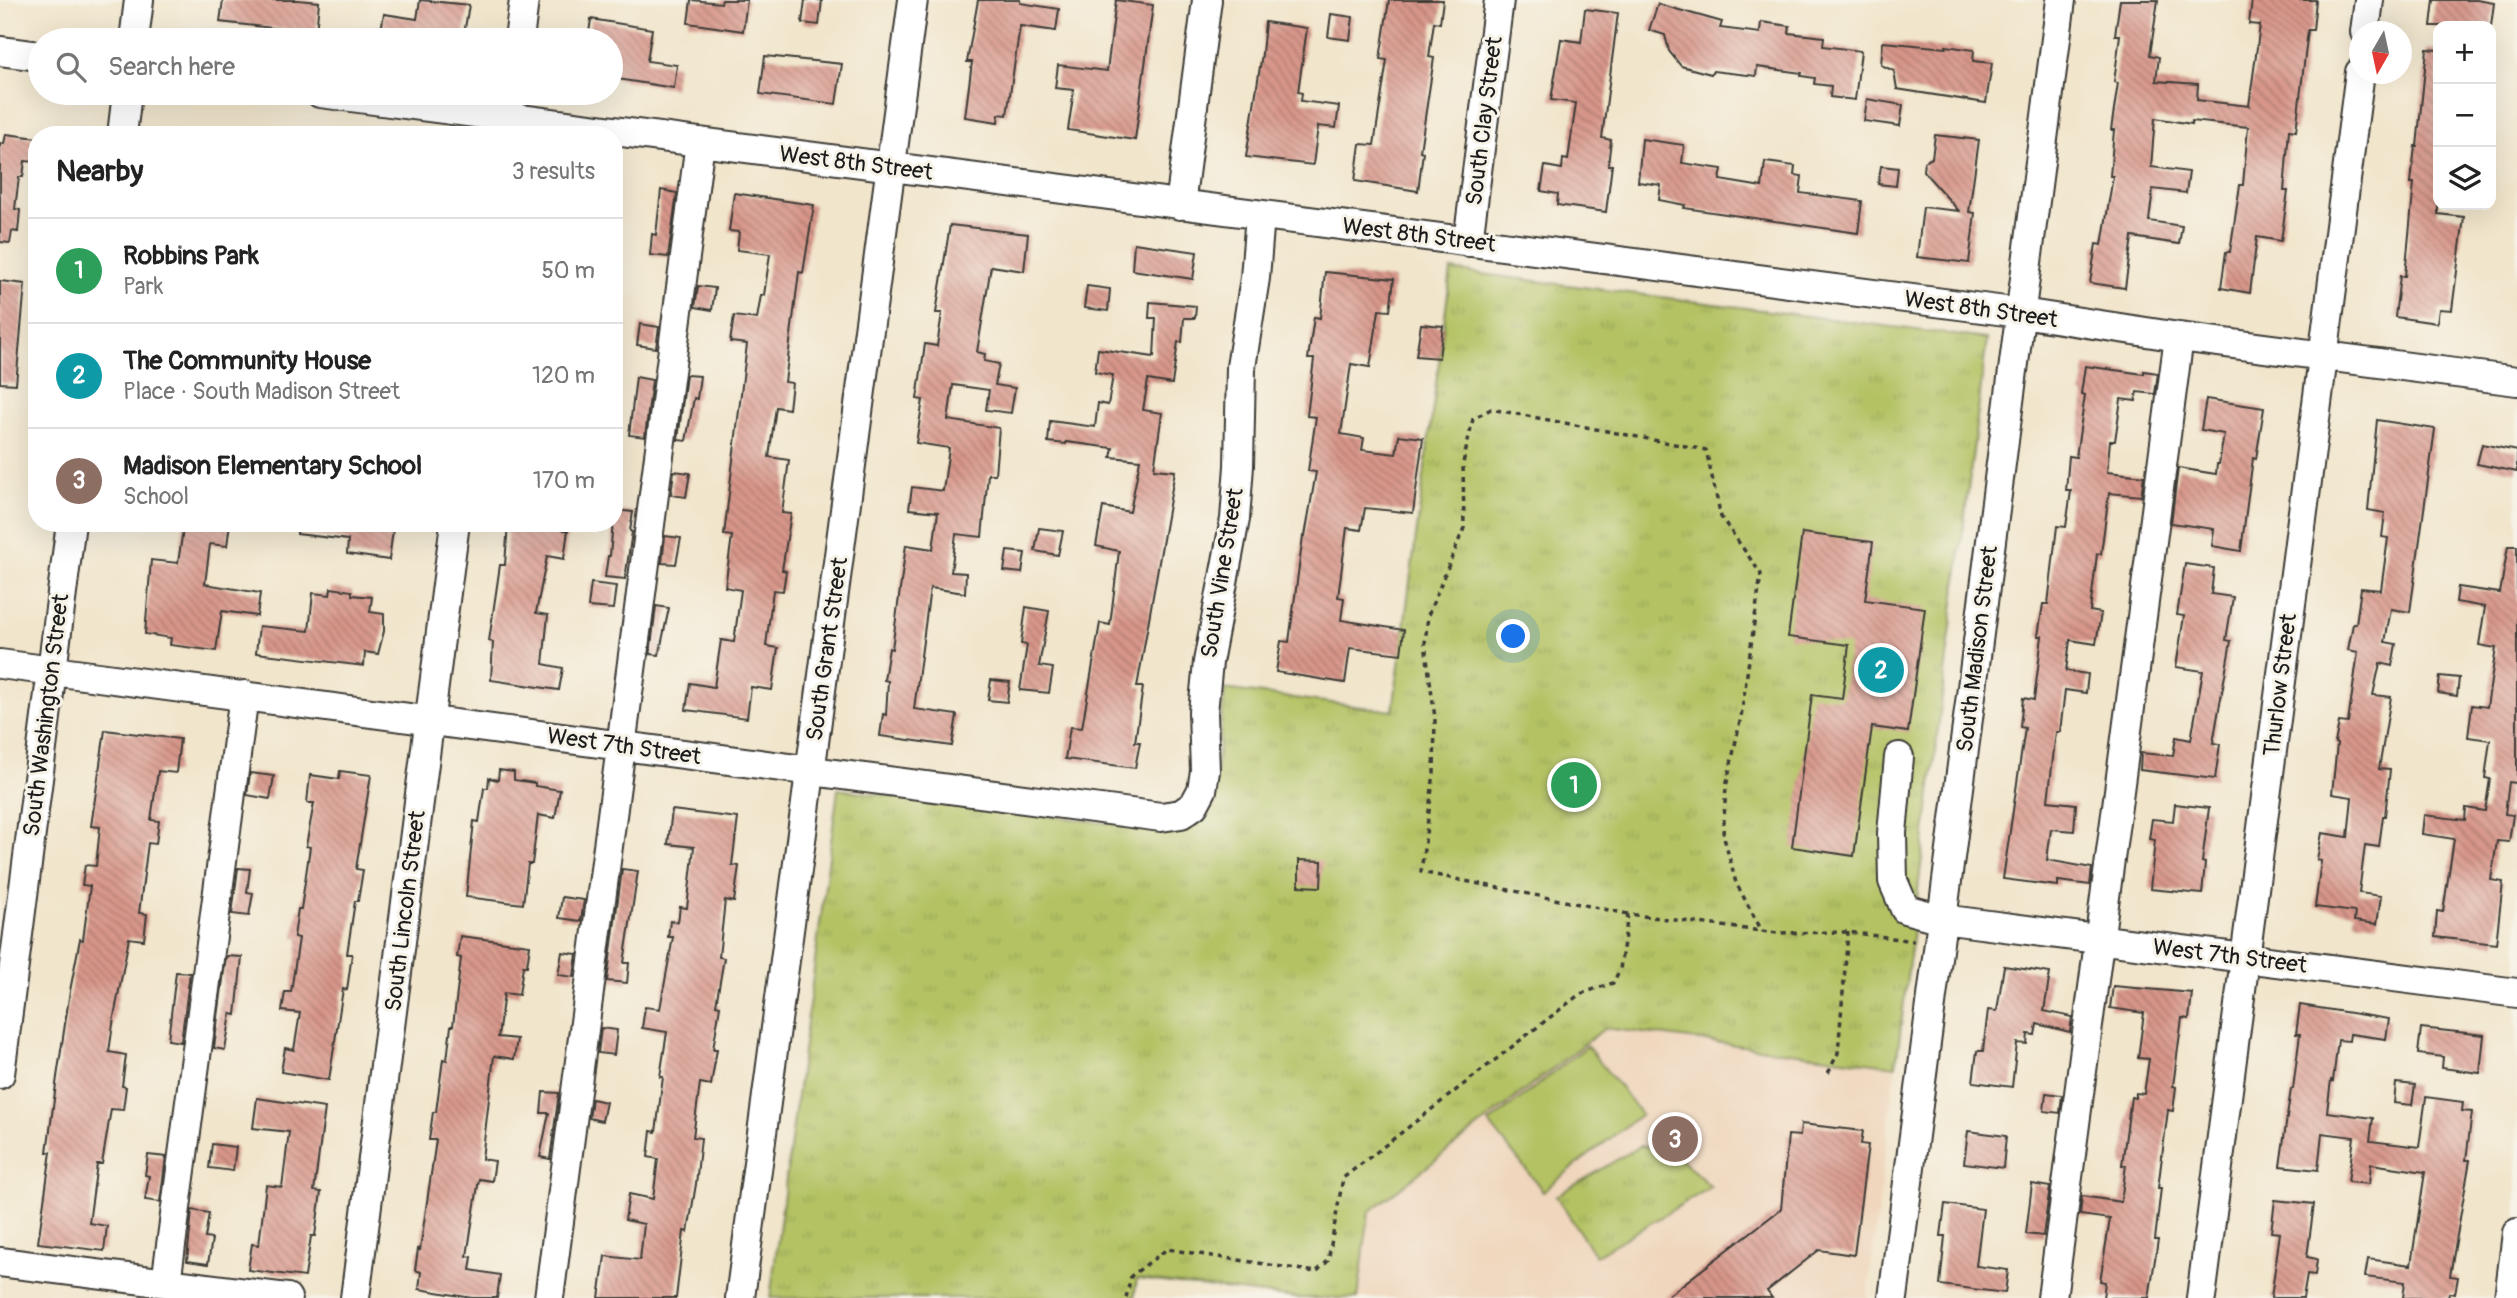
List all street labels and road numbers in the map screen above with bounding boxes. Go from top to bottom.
street label: South Clay Street [1459,34,1509,207]
street label: West 8th Street [778,139,935,187]
street label: West 8th Street [1341,211,1498,259]
street label: West 8th Street [1902,284,2060,334]
street label: South Vine Street [1194,485,1250,660]
street label: South Madison Street [1950,543,2004,754]
street label: South Grant Street [800,555,854,743]
street label: South Washington Street [17,591,75,838]
street label: Thurlow Street [2257,611,2303,758]
street label: West 7th Street [545,721,704,771]
street label: South Lincoln Street [378,808,432,1013]
street label: West 7th Street [2151,932,2309,980]

